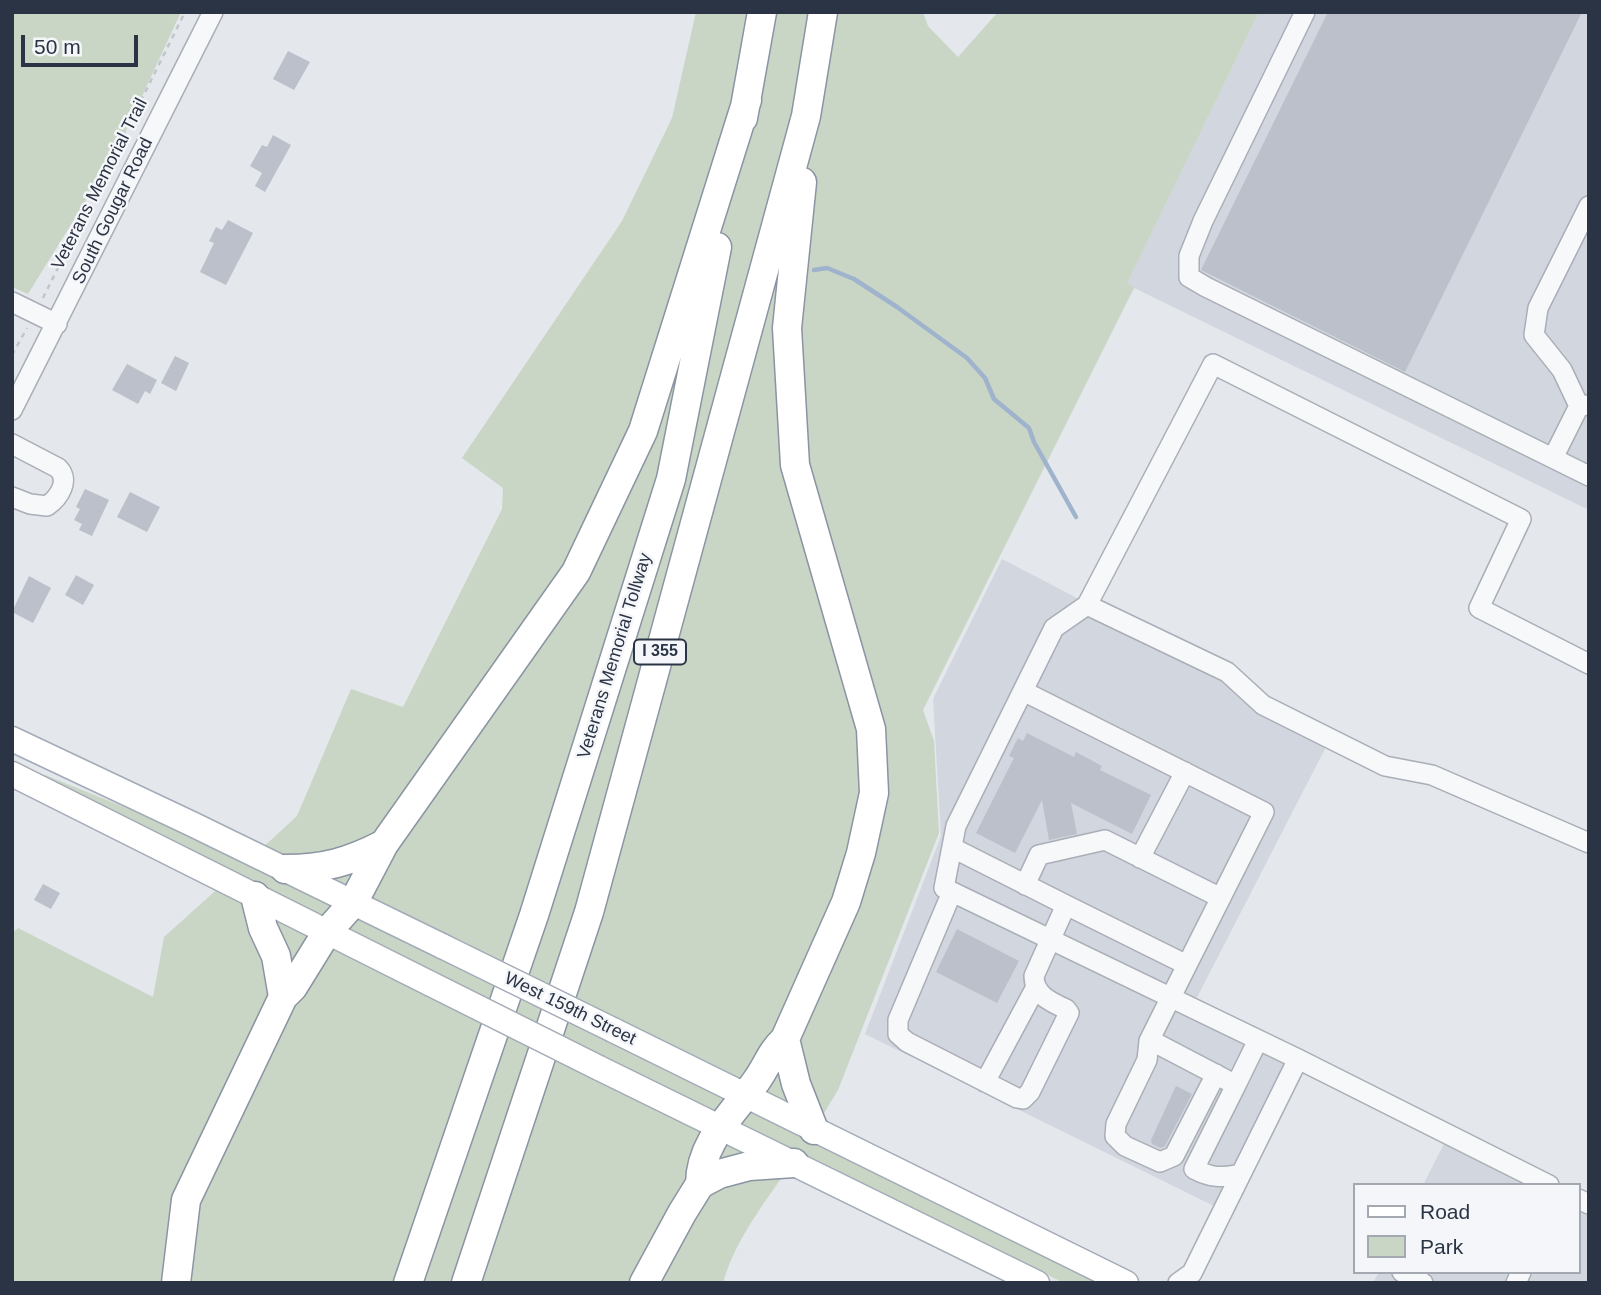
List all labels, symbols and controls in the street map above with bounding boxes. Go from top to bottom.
scale bar [24,21,142,65]
text: 50 m [34,35,81,58]
street label: Veterans Memorial Trail [47,95,153,273]
street label: South Gougar Road [68,134,158,288]
street label: Veterans Memorial Tollway [573,550,657,762]
road number: I 355 [634,639,686,664]
street label: West 159th Street [501,968,639,1050]
legend [1352,1183,1580,1274]
text: Road [1420,1200,1470,1223]
text: Park [1420,1235,1463,1258]

